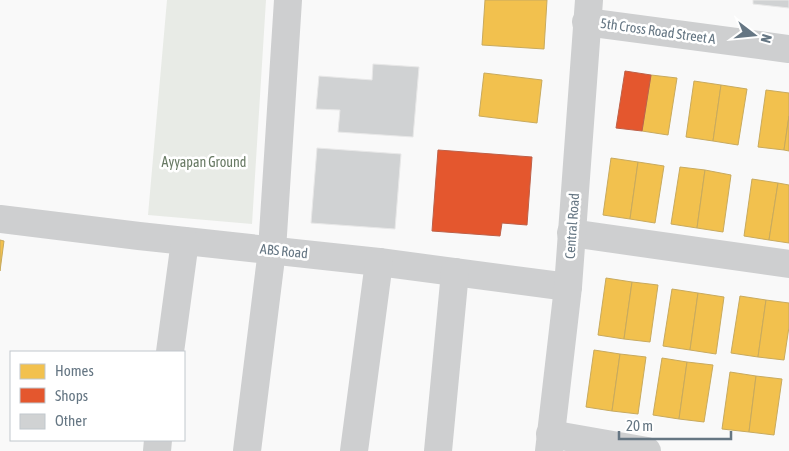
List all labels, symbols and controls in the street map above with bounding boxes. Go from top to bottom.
north arrow [729,10,779,60]
street label: 5th Cross Road Street A [599,15,717,47]
text: N [758,32,775,45]
park label: Ayyapan Ground [162,154,246,170]
street label: Central Road [562,192,582,260]
street label: ABS Road [259,241,309,261]
legend [10,351,185,441]
text: Homes [55,362,94,379]
text: Shops [55,387,88,404]
scale bar [619,408,732,440]
text: Other [55,412,87,429]
text: 20 m [626,417,653,434]

